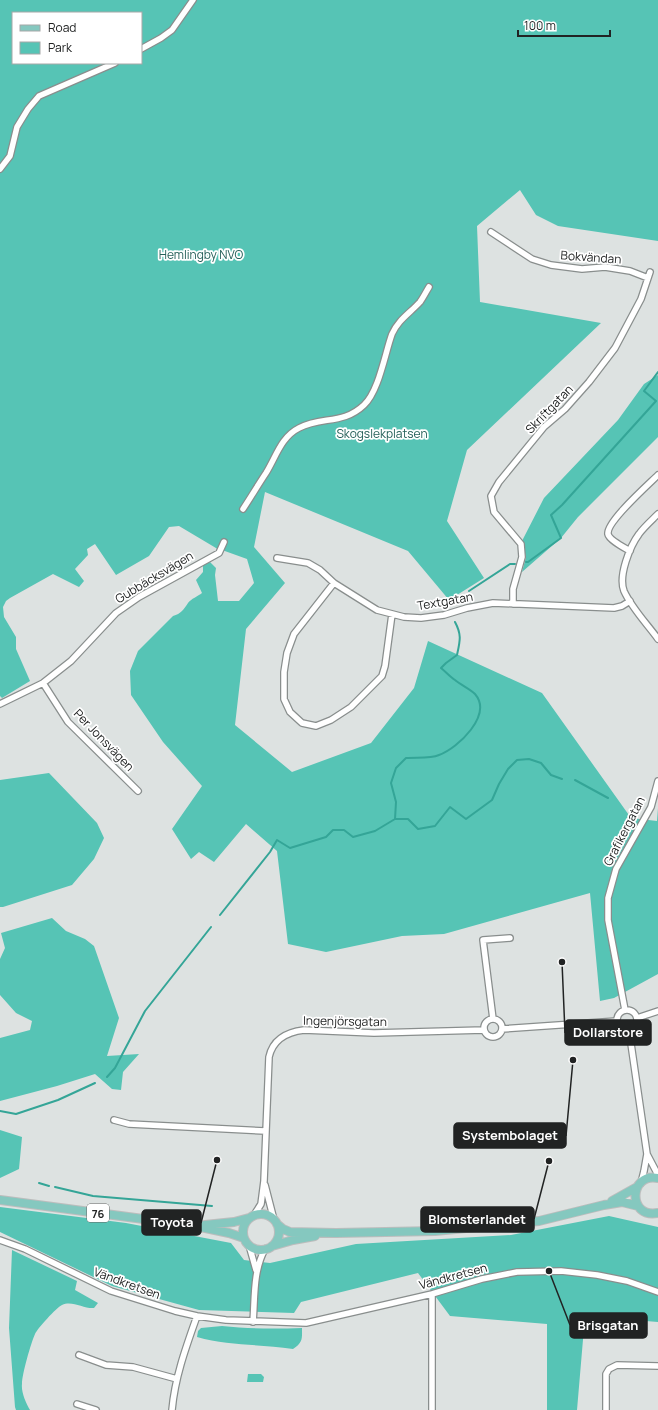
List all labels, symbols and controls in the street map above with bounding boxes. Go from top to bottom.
legend [12,12,142,64]
scale bar [518,12,610,38]
text: 100 m [524,17,556,34]
text: Road [48,19,76,36]
text: Park [48,39,73,56]
park label: Hemlingby NVO [159,246,244,263]
street label: Bokvändan [560,246,622,268]
street label: Skriftgatan [521,381,577,437]
park label: Skogslekplatsen [336,425,428,442]
street label: Gubbäcksvägen [112,547,196,607]
street label: Textgatan [416,588,474,614]
street label: Per Jonsvägen [70,705,138,775]
street label: Grafikergatan [599,793,649,869]
street label: Ingenjörsgatan [303,1012,387,1030]
callout: Dollarstore [565,1020,651,1045]
text: Dollarstore [573,1023,643,1041]
callout: Systembolaget [454,1123,566,1148]
text: Systembolaget [462,1126,558,1144]
road number: 76 [87,1204,109,1222]
callout: Blomsterlandet [421,1207,534,1232]
callout: Toyota [142,1210,201,1235]
text: Blomsterlandet [428,1210,526,1228]
text: Toyota [151,1213,193,1231]
street label: Vändkretsen [417,1259,489,1293]
street label: Vändkretsen [91,1263,163,1303]
callout: Brisgatan [570,1313,647,1338]
text: Brisgatan [578,1316,638,1334]

